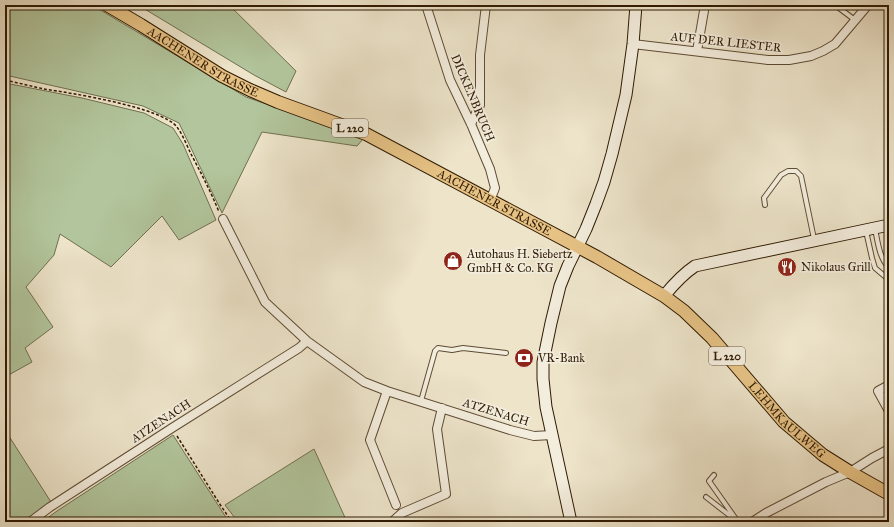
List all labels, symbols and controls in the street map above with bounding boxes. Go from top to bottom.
street label: AACHENER STRASSE [144,23,261,100]
street label: AUF DER LIESTER [669,29,783,55]
street label: DICKENBRUCH [448,52,498,144]
road number: L 220 [332,119,368,137]
street label: AACHENER STRASSE [434,166,554,239]
place label: Autohaus H. Siebertz GmbH & Co. KG [466,247,573,275]
shop icon: Autohaus H. Siebertz GmbH & Co. KG [442,250,464,272]
restaurant icon: Nikolaus Grill [776,256,798,278]
place label: Nikolaus Grill [801,260,871,274]
bank icon: VR-Bank [513,347,535,369]
road number: L 220 [709,347,745,365]
place label: VR-Bank [537,351,585,365]
street label: LEHMKAULWEG [746,379,829,461]
street label: ATZENACH [460,395,531,429]
street label: ATZENACH [128,396,194,446]

